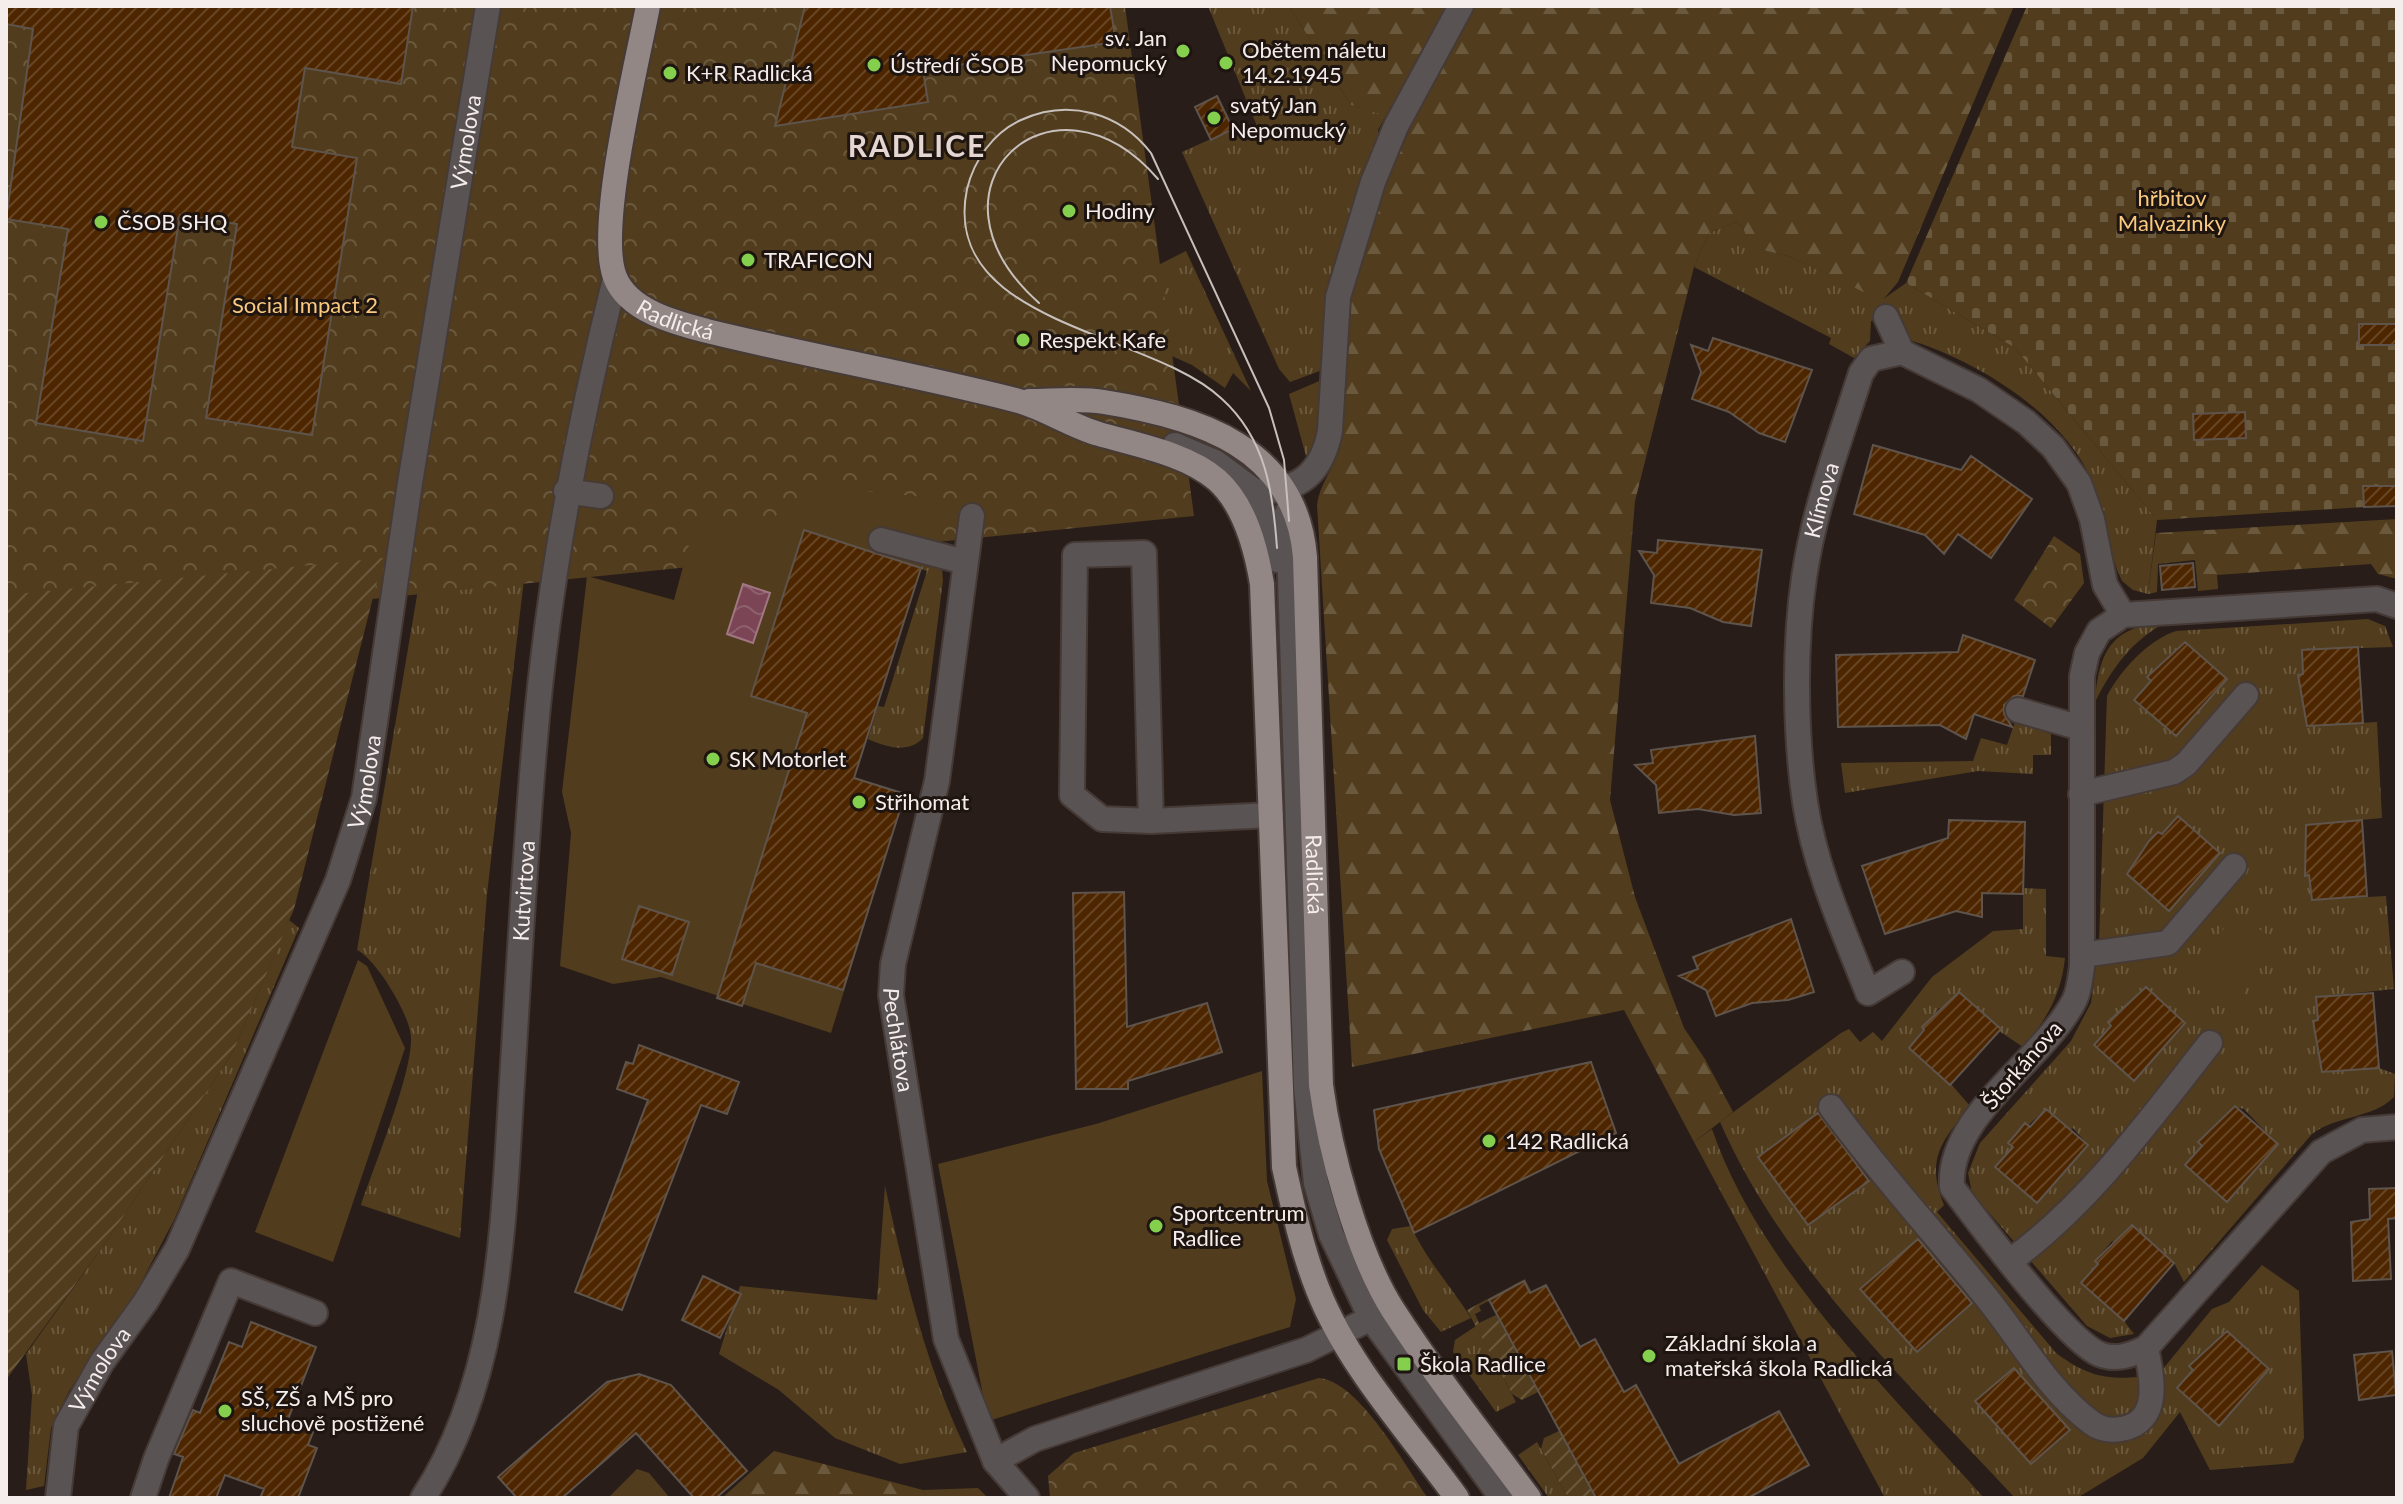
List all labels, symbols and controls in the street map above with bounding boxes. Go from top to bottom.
place label: sv. Jan Nepomucký [1051,24,1168,76]
place label: Obětem náletu 14.2.1945 [1242,36,1387,88]
marker: sv. Jan Nepomucký [1174,42,1192,60]
place label: Ústředí ČSOB [890,51,1024,78]
marker: Obětem náletu 14.2.1945 [1217,54,1235,72]
marker: Ústředí ČSOB [865,56,883,74]
place label: K+R Radlická [686,59,813,86]
marker: K+R Radlická [661,64,679,82]
place label: svatý Jan Nepomucký [1230,91,1347,143]
street label: Výmolova [444,93,486,191]
marker: svatý Jan Nepomucký [1205,109,1223,127]
district label: RADLICE [848,127,986,163]
park label: hřbitov Malvazinky [2118,184,2227,236]
place label: Hodiny [1085,197,1156,224]
marker: Hodiny [1060,202,1078,220]
place label: ČSOB SHQ [117,208,228,235]
marker: ČSOB SHQ [92,213,110,231]
place label: TRAFICON [764,246,873,273]
marker: TRAFICON [739,251,757,269]
park label: Social Impact 2 [232,291,378,318]
street label: Radlická [632,293,717,345]
place label: Respekt Kafe [1039,326,1166,353]
marker: Respekt Kafe [1014,331,1032,349]
street label: Klímova [1798,459,1844,541]
street label: Výmolova [341,733,386,833]
place label: SK Motorlet [729,745,847,772]
marker: SK Motorlet [704,750,722,768]
place label: Střihomat [875,788,969,815]
marker: Střihomat [850,793,868,811]
street label: Radlická [1300,834,1330,915]
street label: Kutvirtova [506,840,540,942]
street label: Pechlátova [878,987,920,1094]
street label: Štorkánova [1976,1015,2067,1114]
place label: 142 Radlická [1505,1127,1629,1154]
marker: 142 Radlická [1480,1132,1498,1150]
place label: Sportcentrum Radlice [1172,1199,1305,1251]
marker: Sportcentrum Radlice [1147,1217,1165,1235]
street label: Výmolova [62,1321,136,1417]
place label: Základní škola a mateřská škola Radlická [1665,1329,1893,1381]
marker: Základní škola a mateřská škola Radlická [1640,1347,1658,1365]
place label: Škola Radlice [1420,1350,1546,1377]
marker: Škola Radlice [1395,1355,1413,1373]
place label: SŠ, ZŠ a MŠ pro sluchově postižené [241,1384,424,1436]
marker: SŠ, ZŠ a MŠ pro sluchově postižené [216,1402,234,1420]

